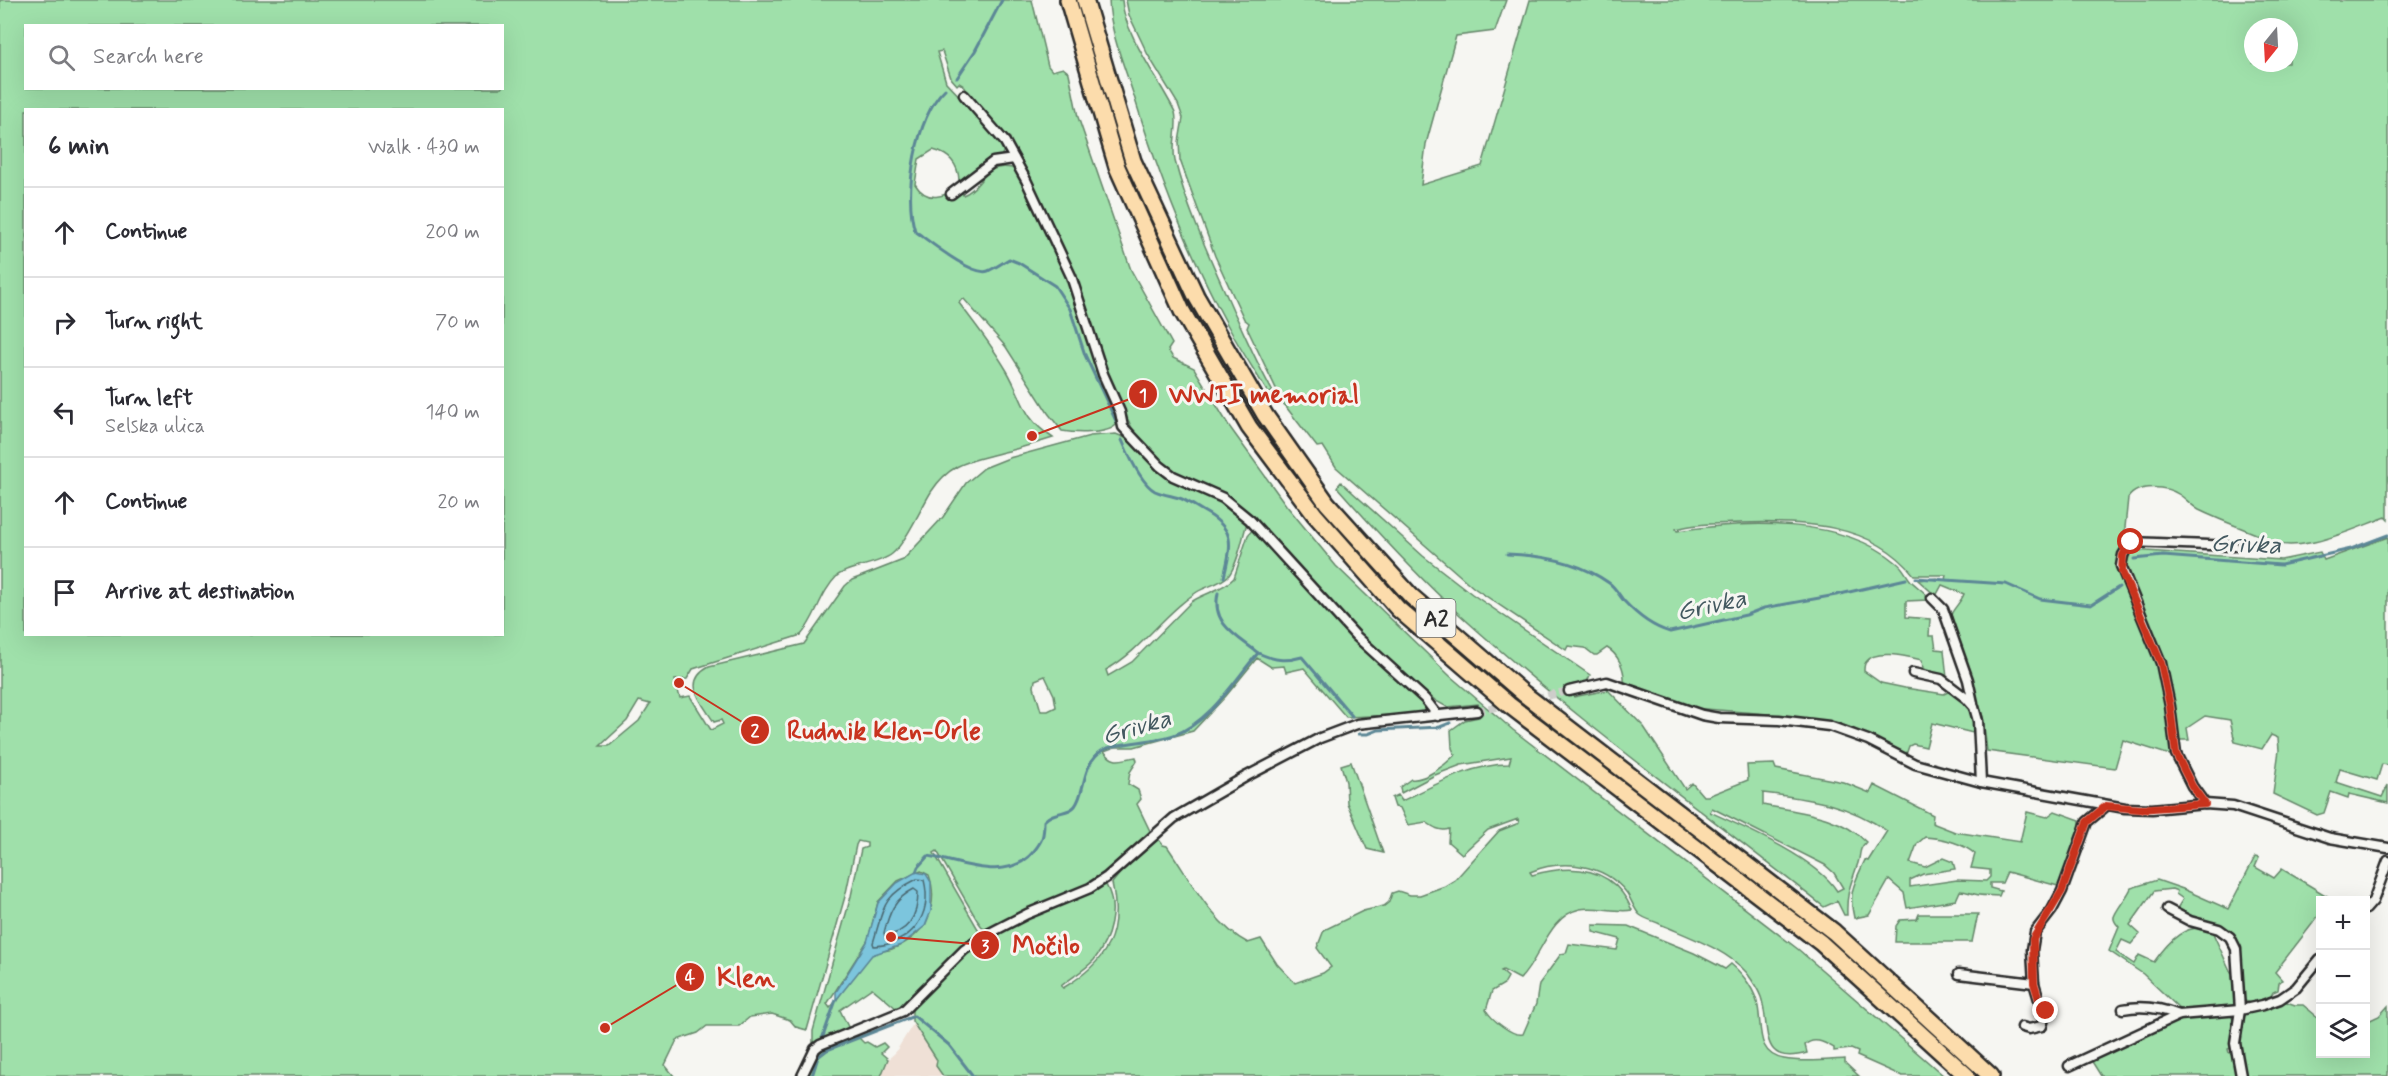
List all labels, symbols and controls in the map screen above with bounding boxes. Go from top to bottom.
north arrow [2244,18,2298,72]
search box [24,24,504,90]
icon: search [45,41,78,74]
text: Search here [93,43,204,71]
text: 6 min [48,130,110,164]
text: Walk · 430 m [368,134,480,161]
icon: ahead [48,216,81,249]
text: Continue [105,218,187,246]
text: 200 m [425,219,480,246]
icon: right [48,306,81,339]
text: Turn right [105,308,203,336]
text: 70 m [435,309,480,336]
callout: WWII memorial [1128,372,1371,416]
text: WWII memorial [1168,379,1359,413]
text: 1 [1139,384,1147,408]
text: Turn left [105,385,193,413]
icon: left [48,396,81,429]
text: 140 m [426,399,480,426]
text: Selska ulica [105,413,205,440]
icon: ahead [48,486,81,519]
text: Continue [105,488,187,516]
text: 20 m [437,489,480,516]
water label: Grivka [2210,527,2282,563]
route start [2117,528,2143,554]
icon: arrive [48,576,81,609]
text: Arrive at destination [105,578,295,606]
water label: Grivka [1673,582,1750,630]
road number: A2 [1416,599,1456,637]
water label: Grivka [1098,702,1175,754]
callout: Rudnik Klen-Orle [740,708,998,752]
text: Rudnik Klen-Orle [787,715,981,749]
text: 2 [751,719,760,743]
map controls [2316,896,2370,1058]
button: + [2316,896,2370,950]
callout: Močilo [970,923,1092,967]
text: Močilo [1012,930,1080,964]
text: 3 [981,935,990,959]
button: − [2316,950,2370,1004]
callout: Klen [675,955,787,999]
text: Klen [717,962,776,996]
text: 4 [685,966,696,990]
route end [2032,997,2058,1023]
button: layers [2316,1004,2370,1058]

